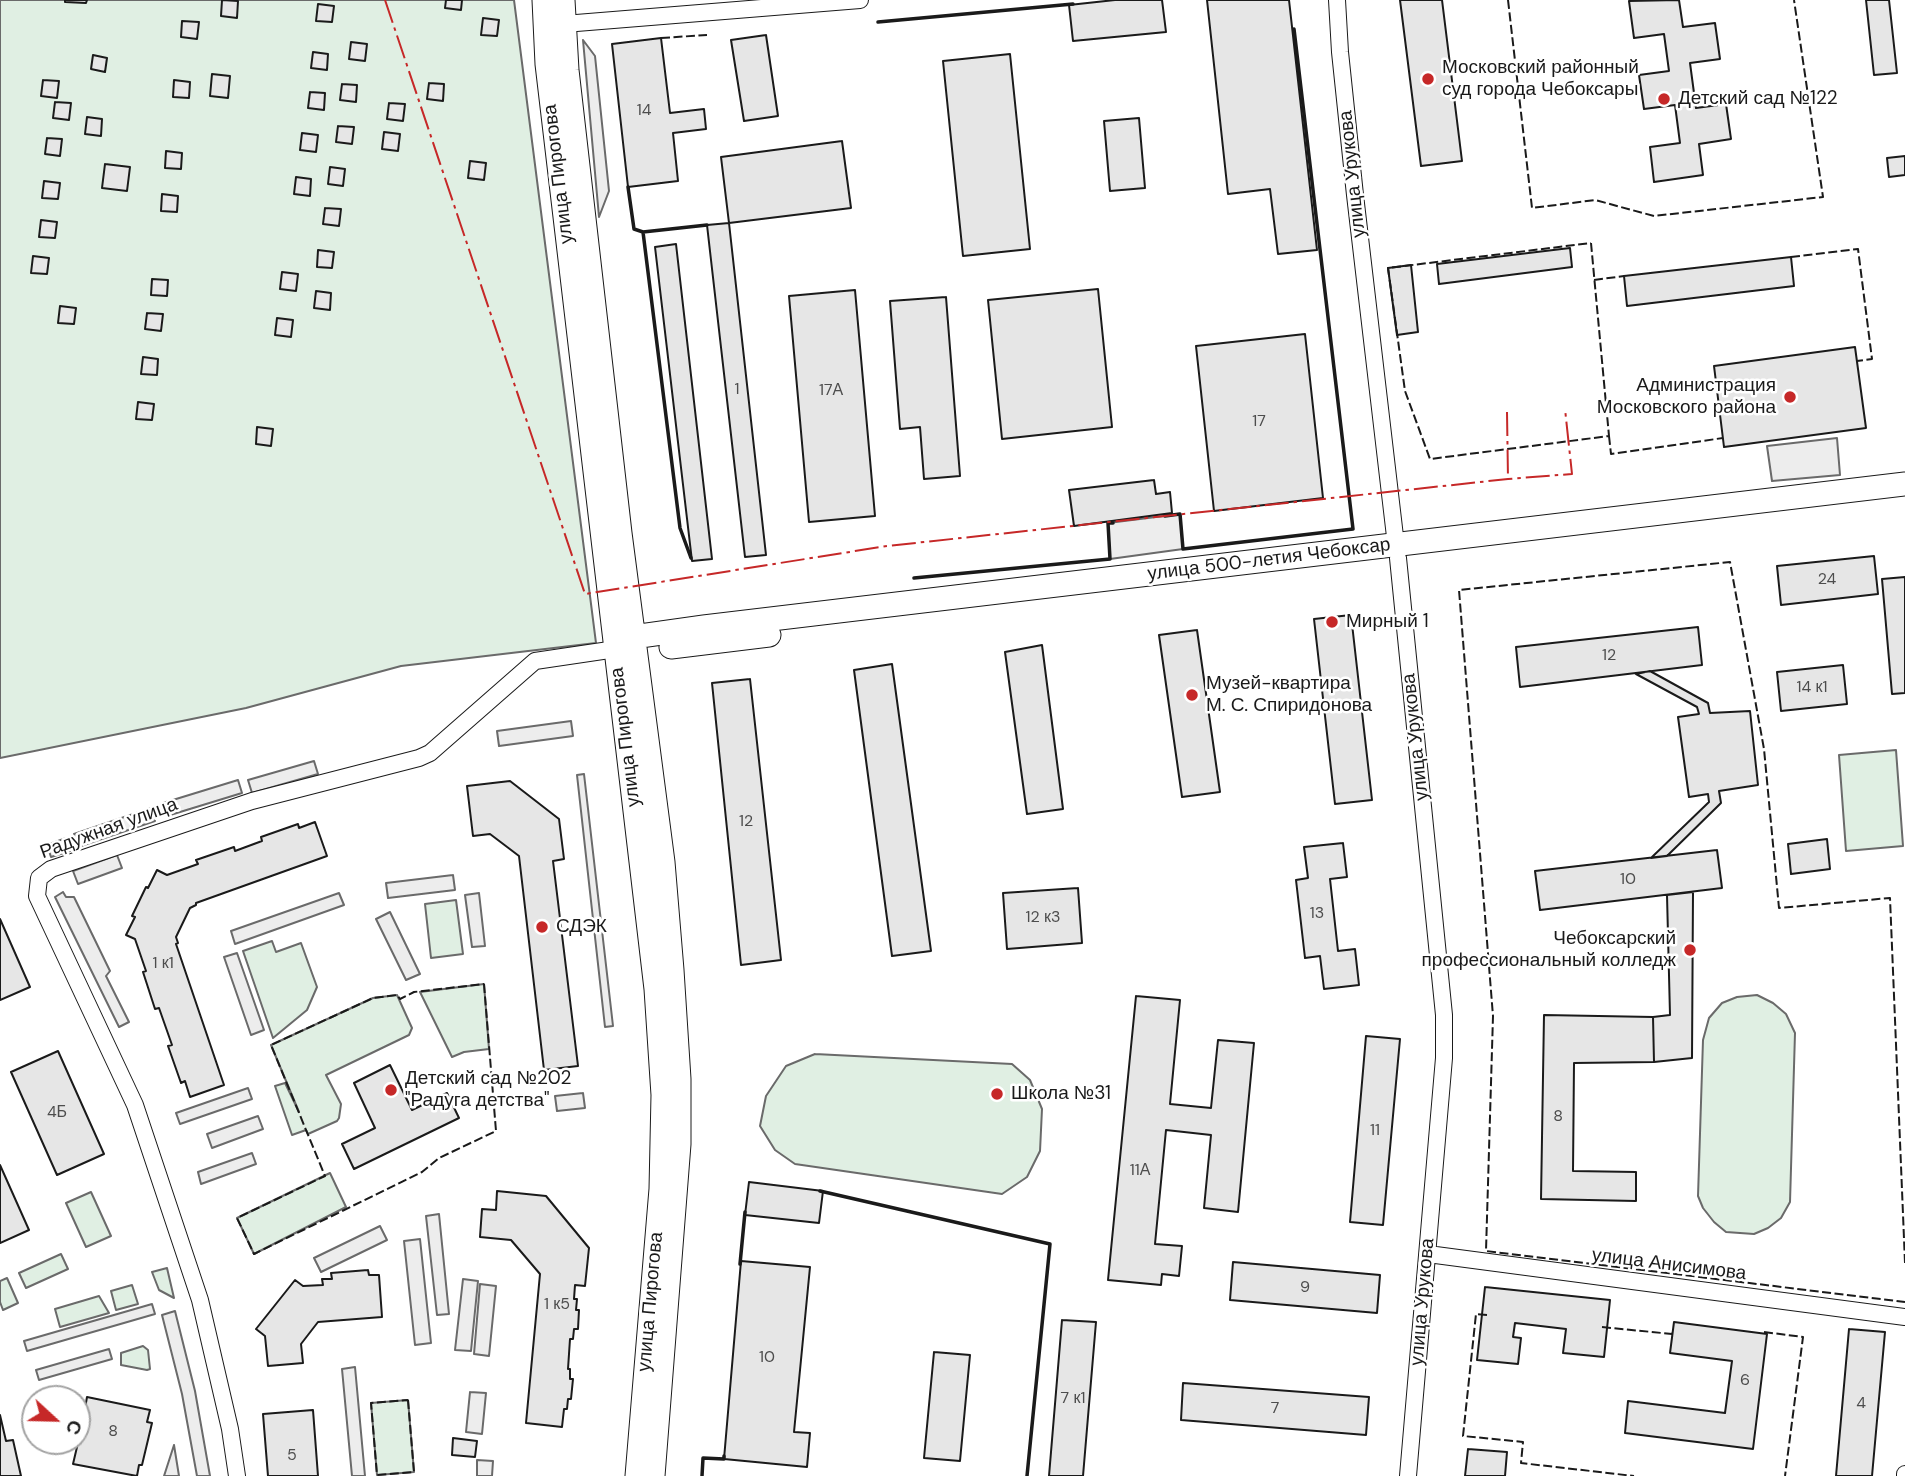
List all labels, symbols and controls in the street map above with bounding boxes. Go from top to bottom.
place label: Московский районный суд города Чебоксары [1442,57,1639,101]
marker: Московский районный суд города Чебоксары [1420,71,1436,87]
place label: Детский сад №122 [1678,88,1838,110]
marker: Детский сад №122 [1656,91,1672,107]
house number: 14 [637,101,651,121]
street label: улица Пирогова [539,103,579,245]
street label: улица Урукова [1335,109,1371,239]
place label: Администрация Московского района [1597,375,1776,419]
house number: 1 [735,380,739,400]
house number: 17А [819,381,843,401]
marker: Администрация Московского района [1782,389,1798,405]
house number: 17 [1252,412,1266,432]
street label: улица 500-летия Чебоксар [1146,534,1392,586]
house number: 24 [1818,570,1836,590]
place label: Мирный 1 [1346,611,1429,633]
marker: Мирный 1 [1324,614,1340,630]
house number: 12 [1602,646,1616,666]
street label: улица Пирогова [606,666,646,808]
street label: улица Урукова [1398,672,1434,802]
place label: Музей-квартира М. С. Спиридонова [1206,673,1372,717]
house number: 14 к1 [1797,678,1827,698]
marker: Музей-квартира М. С. Спиридонова [1184,687,1200,703]
street label: Радужная улица [37,794,181,864]
house number: 12 [739,812,753,832]
house number: 10 [1620,870,1636,890]
house number: 13 [1310,904,1324,924]
house number: 12 к3 [1026,908,1060,928]
place label: СДЭК [556,916,607,938]
marker: СДЭК [534,919,550,935]
place label: Чебоксарский профессиональный колледж [1422,928,1676,972]
marker: Чебоксарский профессиональный колледж [1682,942,1698,958]
house number: 1 к1 [152,954,174,974]
place label: Детский сад №202 "Радуга детства" [405,1068,571,1112]
marker: Детский сад №202 "Радуга детства" [383,1082,399,1098]
place label: Школа №31 [1011,1083,1111,1105]
marker: Школа №31 [989,1086,1005,1102]
house number: 4Б [47,1103,67,1123]
house number: 8 [1553,1107,1563,1127]
house number: 11 [1370,1121,1380,1141]
house number: 11А [1130,1161,1150,1181]
street label: улица Пирогова [634,1231,668,1373]
street label: улица Урукова [1406,1237,1440,1367]
street label: улица Анисимова [1591,1244,1747,1286]
house number: 9 [1300,1278,1310,1298]
house number: 1 к5 [544,1295,570,1315]
house number: 10 [759,1348,775,1368]
house number: 6 [1740,1371,1750,1391]
north arrow [21,1385,91,1455]
house number: 7 к1 [1061,1389,1085,1409]
house number: 4 [1856,1394,1866,1414]
house number: 7 [1271,1399,1279,1419]
text: С [60,1416,88,1438]
house number: 8 [108,1422,118,1442]
house number: 5 [287,1446,297,1466]

